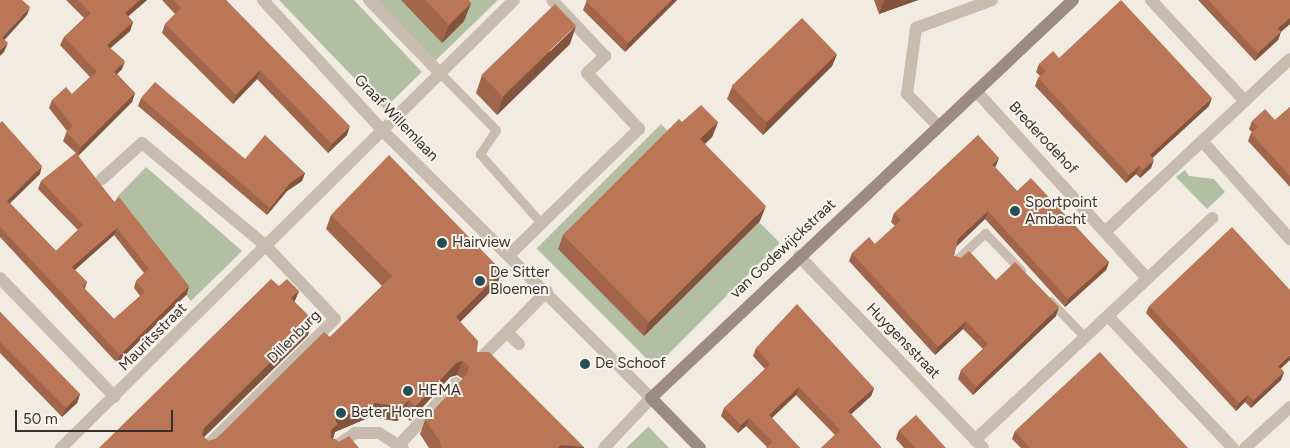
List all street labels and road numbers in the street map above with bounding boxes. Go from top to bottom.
street label: Graaf Willemlaan [350,71,442,165]
street label: Brederodehof [1005,98,1081,178]
street label: van Godewijckstraat [727,195,839,303]
street label: Mauritsstraat [115,299,191,375]
street label: Huygensstraat [862,299,944,383]
street label: Dillenburg [264,307,324,367]

